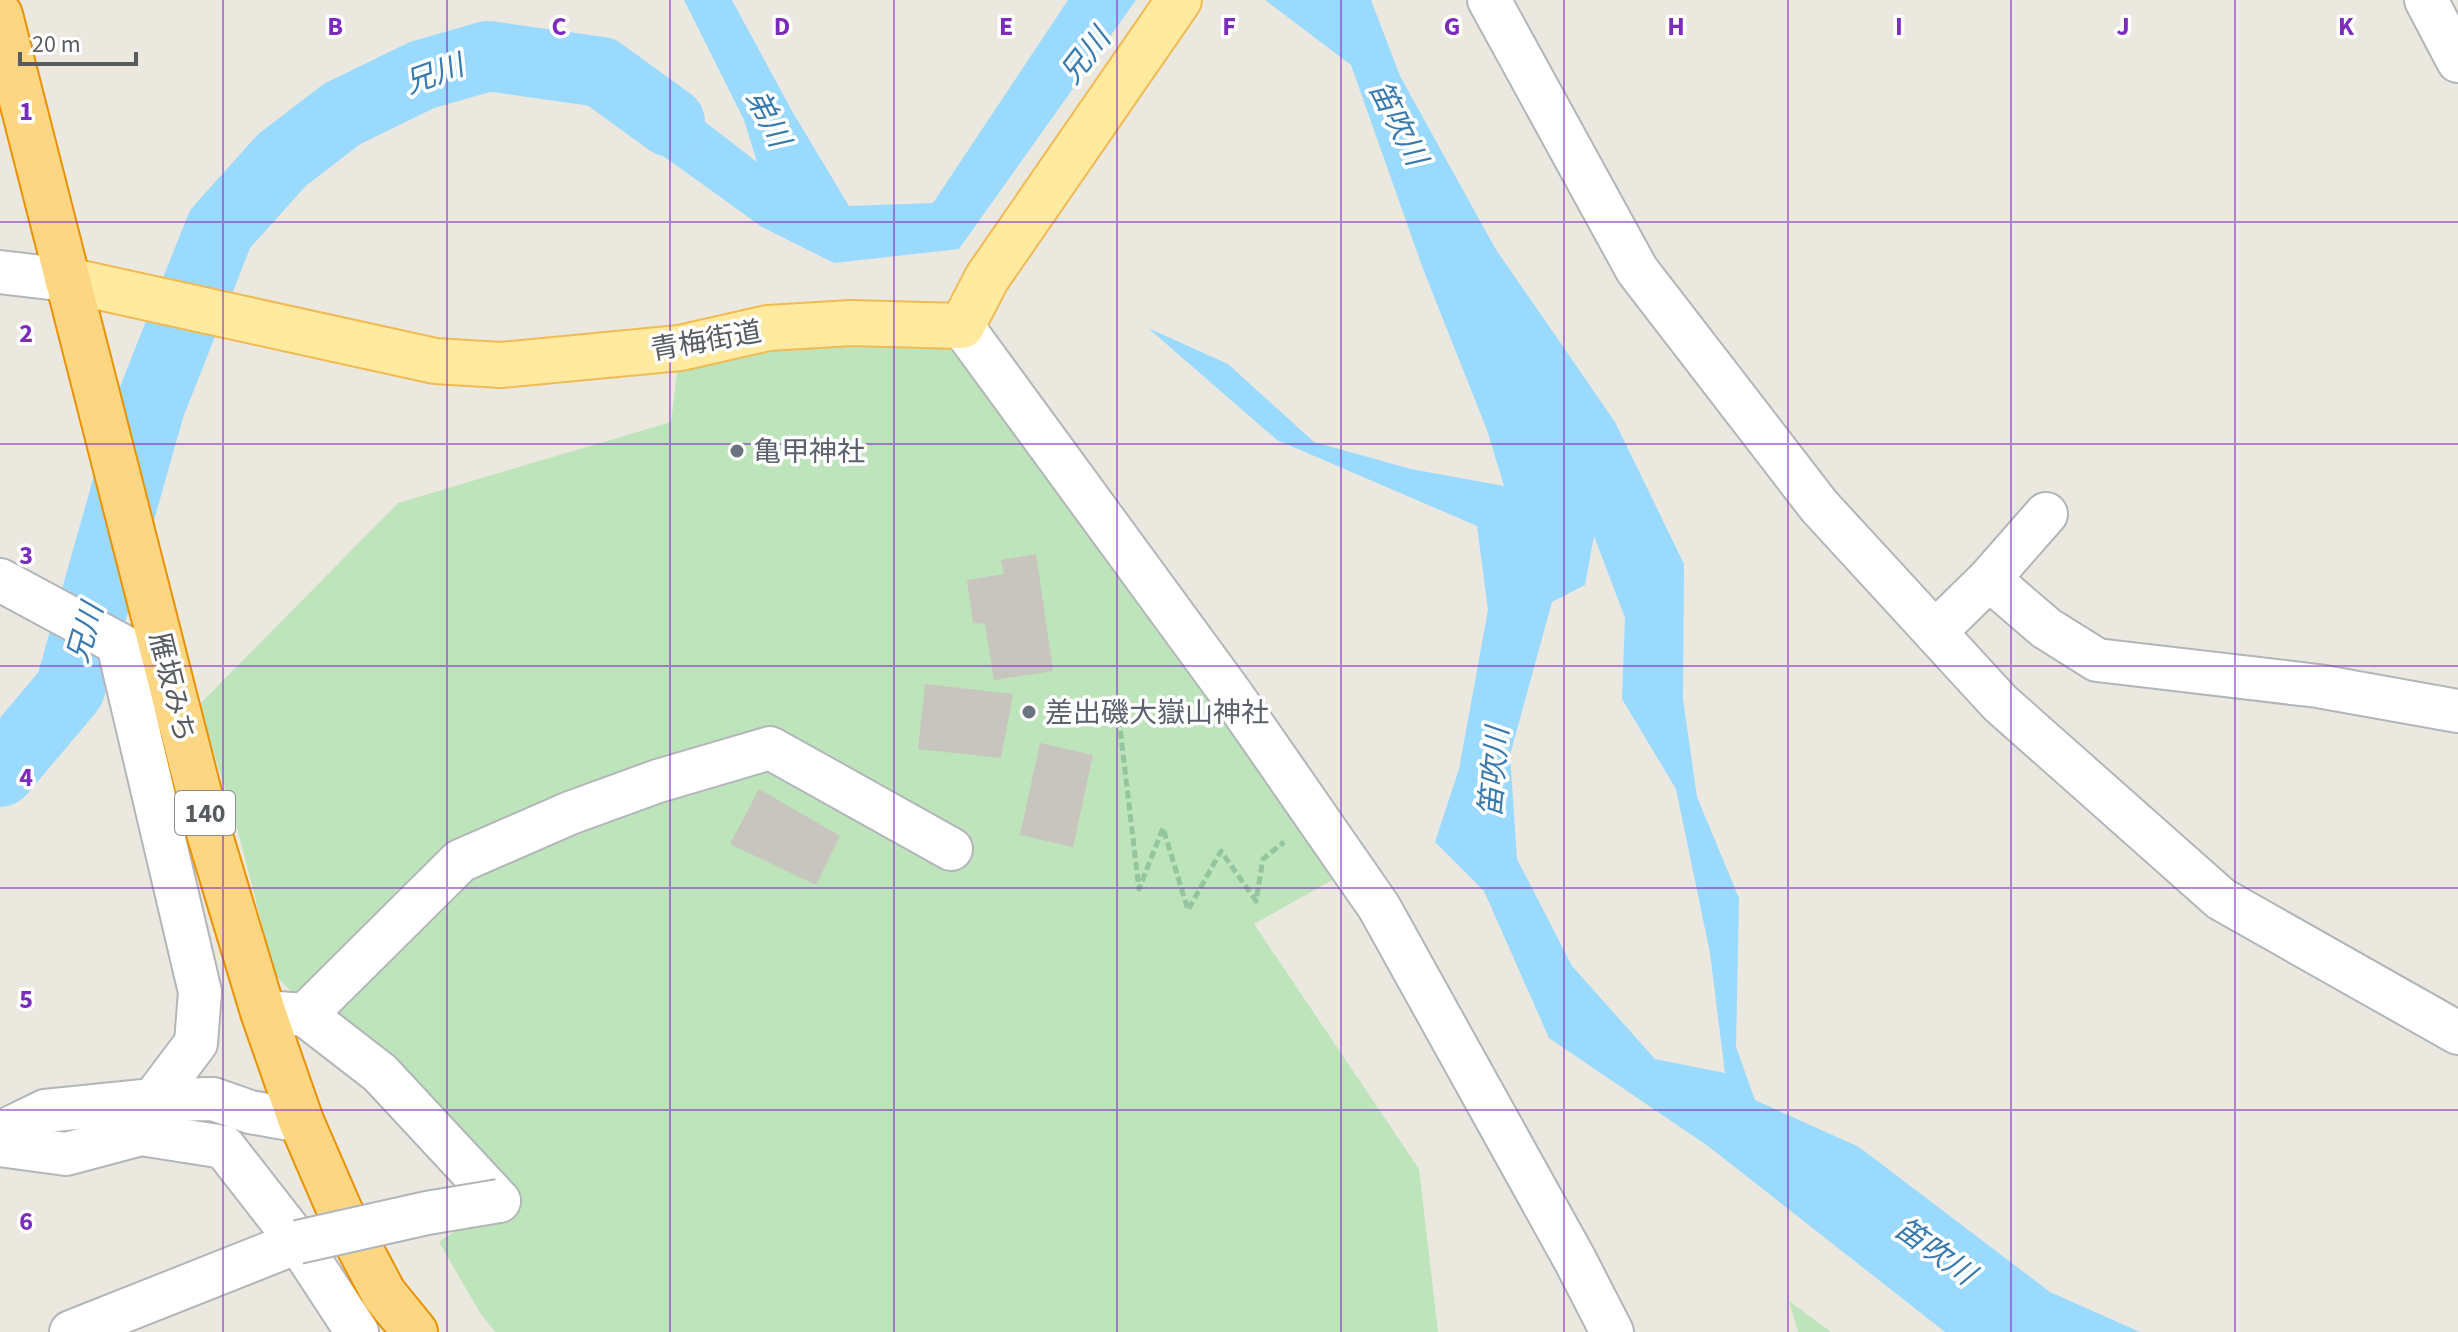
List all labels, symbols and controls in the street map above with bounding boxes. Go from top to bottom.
text: B [327,8,343,45]
text: C [551,8,567,45]
text: D [774,8,790,45]
text: E [999,8,1013,45]
text: F [1222,8,1236,45]
text: G [1444,8,1460,45]
text: H [1667,8,1685,45]
text: I [1895,8,1903,45]
text: J [2116,8,2130,45]
text: K [2338,8,2355,45]
scale bar [20,16,136,66]
water label: 兄川 [1050,17,1123,93]
text: 20 m [32,27,81,62]
water label: 兄川 [399,43,473,105]
water label: 笛吹川 [1358,73,1439,176]
water label: 弟川 [735,82,802,157]
text: 1 [19,93,33,130]
street label: 青梅街道 [648,312,765,370]
text: 2 [19,315,33,352]
place label: 亀甲神社 [753,432,865,472]
marker: 亀甲神社 [728,442,746,460]
text: 3 [19,537,33,574]
water label: 兄川 [57,595,115,668]
street label: 雁坂みち [139,628,205,746]
place label: 差出磯大嶽山神社 [1045,693,1269,733]
marker: 差出磯大嶽山神社 [1020,703,1038,721]
water label: 笛吹川 [1469,722,1520,819]
text: 4 [19,759,33,796]
road number: 140 [175,791,235,835]
text: 5 [19,981,33,1018]
text: 6 [19,1203,33,1240]
water label: 笛吹川 [1886,1208,1986,1297]

